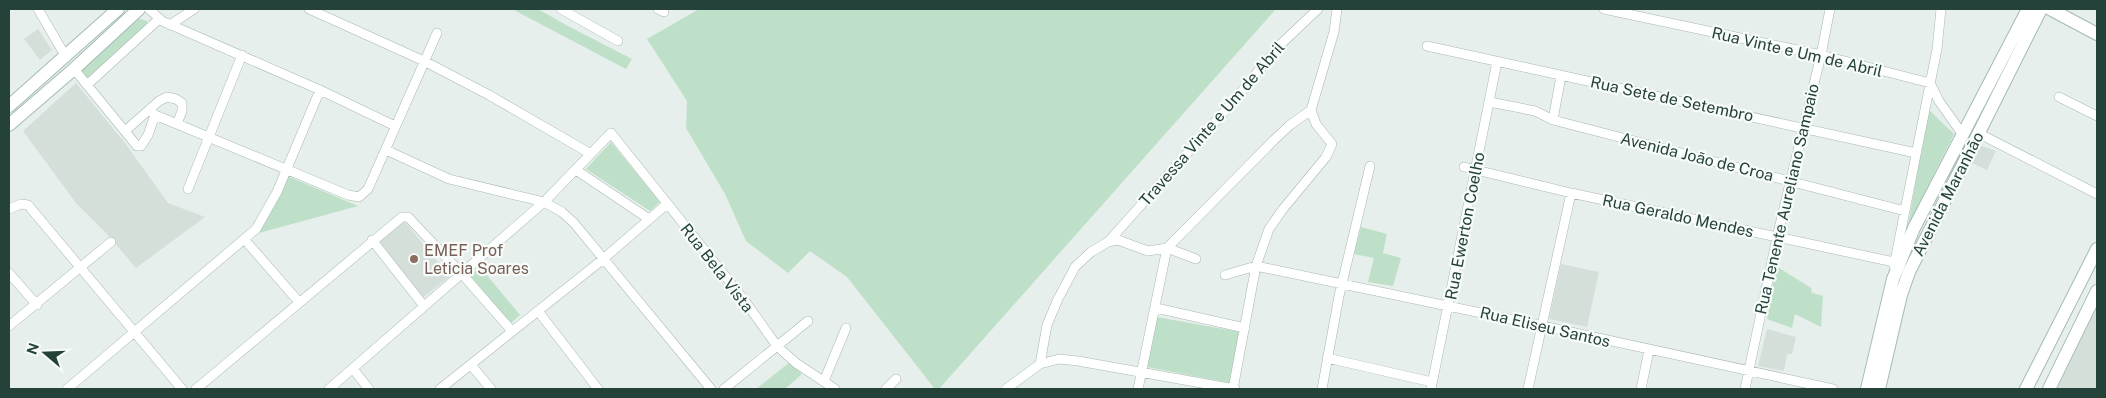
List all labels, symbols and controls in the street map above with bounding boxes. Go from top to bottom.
street label: Rua Vinte e Um de Abril [1710,23,1884,81]
street label: Travessa Vinte e Um de Abril [1135,38,1289,210]
street label: Rua Sete de Setembro [1589,72,1755,126]
street label: Rua Tenente Aureliano Sampaio [1751,82,1823,316]
street label: Avenida João de Croa [1619,129,1775,185]
street label: Avenida Maranhão [1908,129,1988,259]
street label: Rua Ewerton Coelho [1441,151,1489,301]
street label: Rua Geraldo Mendes [1601,191,1755,241]
street label: Rua Bela Vista [676,220,758,316]
place label: EMEF Prof Leticia Soares [424,241,529,278]
marker: EMEF Prof Leticia Soares [408,253,420,265]
street label: Rua Eliseu Santos [1478,303,1612,351]
north arrow [20,328,70,378]
text: N [23,341,42,357]

